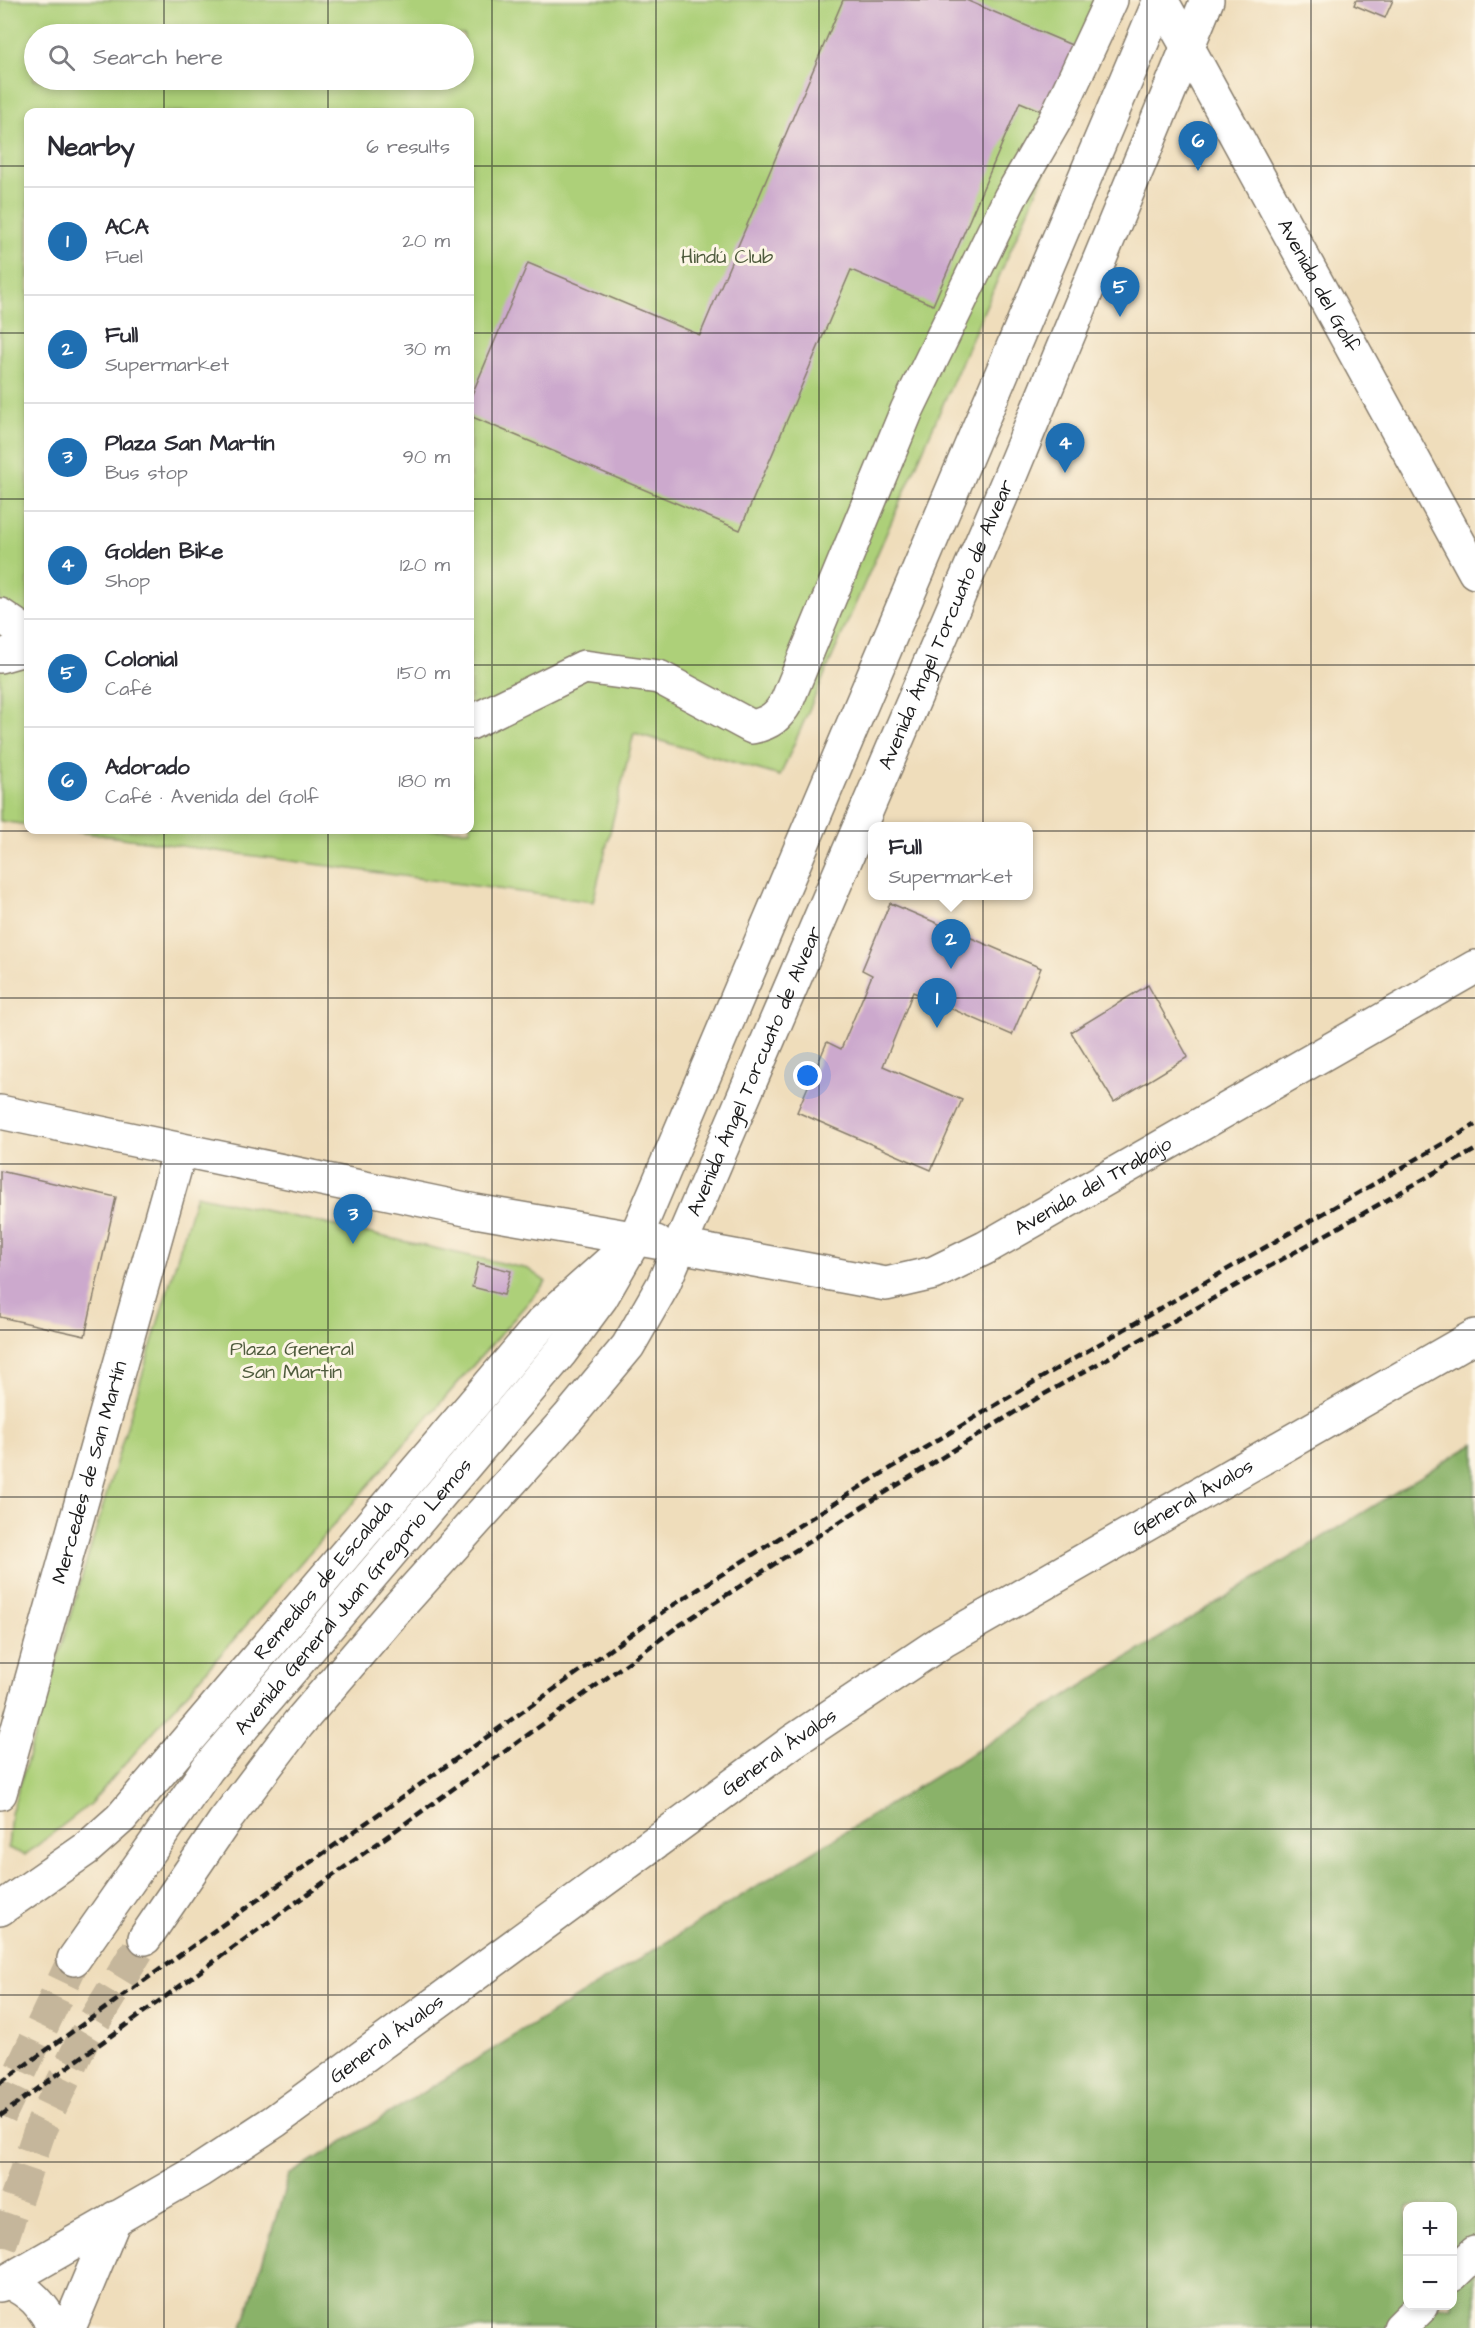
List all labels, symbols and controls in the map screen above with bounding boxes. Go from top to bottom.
search box [24,24,474,90]
icon: search [45,41,78,74]
text: Search here [93,42,223,73]
pin: 6 [1178,122,1218,171]
text: Nearby [48,129,135,165]
text: 6 results [366,133,450,161]
text: ACA [105,212,149,243]
street label: Avenida del Golf [1270,214,1366,357]
text: 1 [66,227,69,255]
text: 20 m [402,227,450,255]
text: Fuel [105,243,143,271]
park label: Hindú Club [681,243,773,271]
pin: 5 [1100,268,1140,317]
text: Full [105,320,138,351]
text: 2 [62,335,73,363]
text: 30 m [404,335,450,363]
text: Supermarket [105,351,229,379]
pin: 4 [1046,424,1084,473]
text: Plaza San Martín [105,428,274,459]
text: 3 [62,443,73,471]
text: 90 m [402,443,450,471]
text: Bus stop [105,459,188,487]
street label: Avenida Ángel Torcuato de Alvear [872,475,1021,774]
text: Golden Bike [105,536,223,567]
text: 4 [61,551,74,579]
text: 120 m [400,551,450,579]
text: Shop [105,567,150,595]
text: Colonial [105,644,178,675]
text: 5 [60,659,75,687]
text: 150 m [397,659,450,687]
text: Café [105,675,152,703]
text: Adorado [105,752,190,783]
text: 6 [61,767,74,795]
text: 180 m [398,767,450,795]
text: Café · Avenida del Golf [105,783,319,811]
popup [868,822,1033,900]
text: Full [889,832,922,863]
text: Supermarket [889,863,1012,891]
pin: 2 [932,920,970,969]
street label: Avenida Ángel Torcuato de Alvear [680,922,829,1221]
pin: 1 [918,978,956,1028]
your location [793,1061,822,1090]
street label: Avenida del Trabajo [1009,1130,1177,1242]
pin: 3 [334,1194,372,1244]
park label: Plaza General San Martín [230,1335,354,1386]
street label: Mercedes de San Martín [45,1358,134,1587]
street label: Avenida General Juan Gregorio Lemos [228,1452,479,1741]
street label: General Ávalos [1127,1452,1259,1544]
street label: Remedios de Escalada [247,1494,399,1666]
street label: General Ávalos [716,1702,843,1803]
street label: General Ávalos [324,1988,450,2090]
map controls [1403,2202,1457,2310]
button: + [1403,2202,1457,2256]
button: − [1403,2256,1457,2310]

